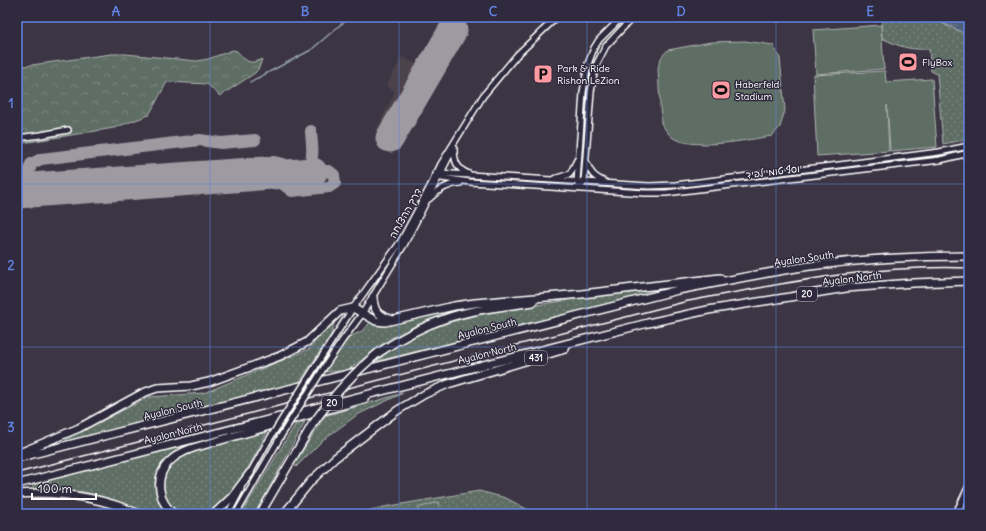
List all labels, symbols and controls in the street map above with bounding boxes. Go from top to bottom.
text: A [112,3,121,20]
text: B [301,3,310,20]
text: C [489,3,498,20]
text: D [676,3,686,20]
text: E [866,3,874,20]
sports icon: FlyBox [897,51,919,73]
place label: FlyBox [922,56,953,69]
place label: Park & Ride Rishon LeZion [557,62,620,87]
parking icon: Park & Ride Rishon LeZion [532,63,554,85]
place label: Haberfeld Stadium [735,78,780,103]
sports icon: Haberfeld Stadium [710,79,732,101]
text: 1 [8,95,14,112]
street label: יוסף טומי לפיד [745,162,803,181]
street label: דרך ההצלחה [386,186,425,241]
street label: Ayalon South [773,248,835,269]
text: 2 [7,257,15,274]
street label: Ayalon North [822,268,883,289]
road number: 20 [797,287,817,301]
street label: Ayalon South [456,315,518,342]
street label: Ayalon North [457,340,518,367]
road number: 431 [525,351,547,365]
street label: Ayalon South [142,396,204,423]
road number: 20 [322,396,342,410]
text: 3 [7,419,15,436]
street label: Ayalon North [143,420,204,447]
scale bar [32,475,96,501]
text: 100 m [38,481,72,496]

